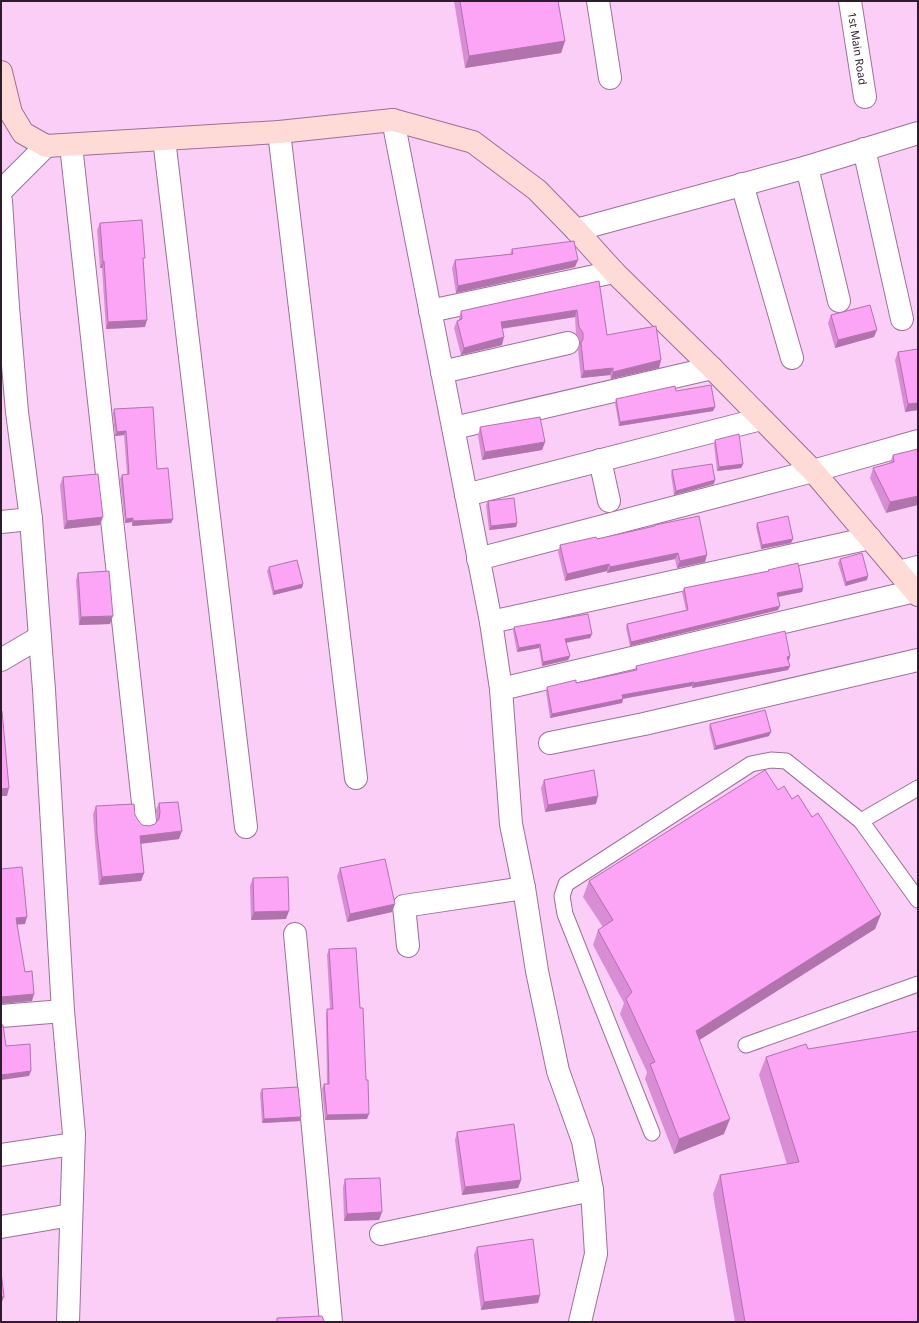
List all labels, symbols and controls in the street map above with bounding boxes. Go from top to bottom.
street label: 1st Main Road [845,11,871,86]

